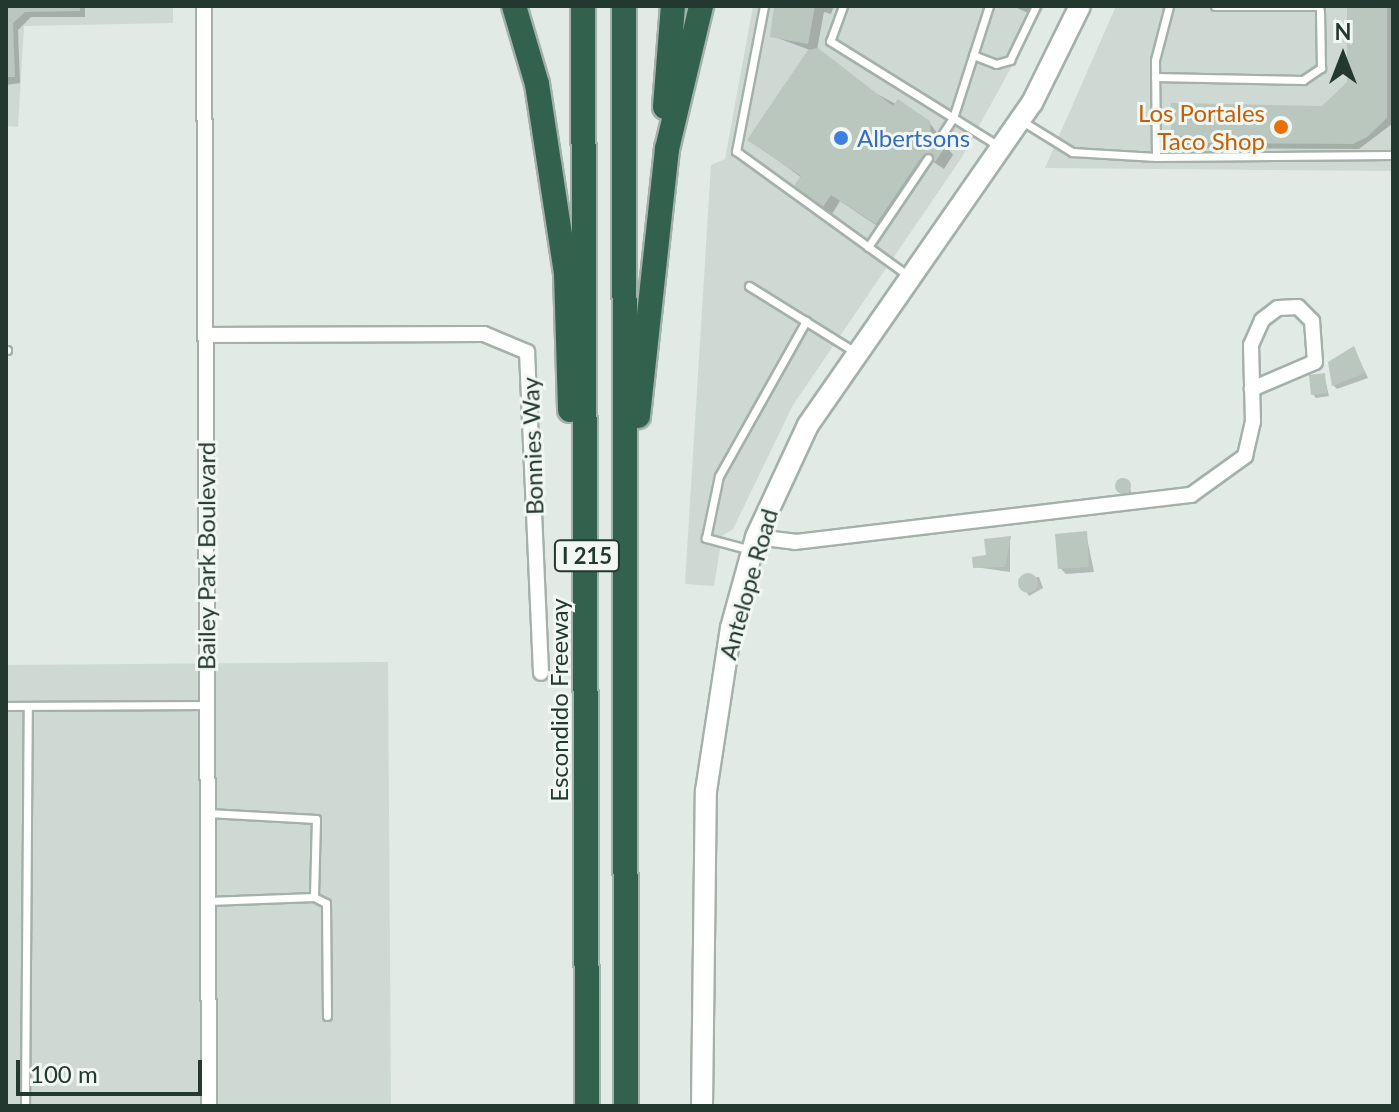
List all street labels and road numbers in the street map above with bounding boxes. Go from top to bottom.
street label: Bonnies Way [515,376,549,516]
street label: Bailey Park Boulevard [192,442,220,670]
street label: Antelope Road [713,505,783,663]
road number: I 215 [553,538,621,574]
street label: Escondido Freeway [545,598,573,802]

